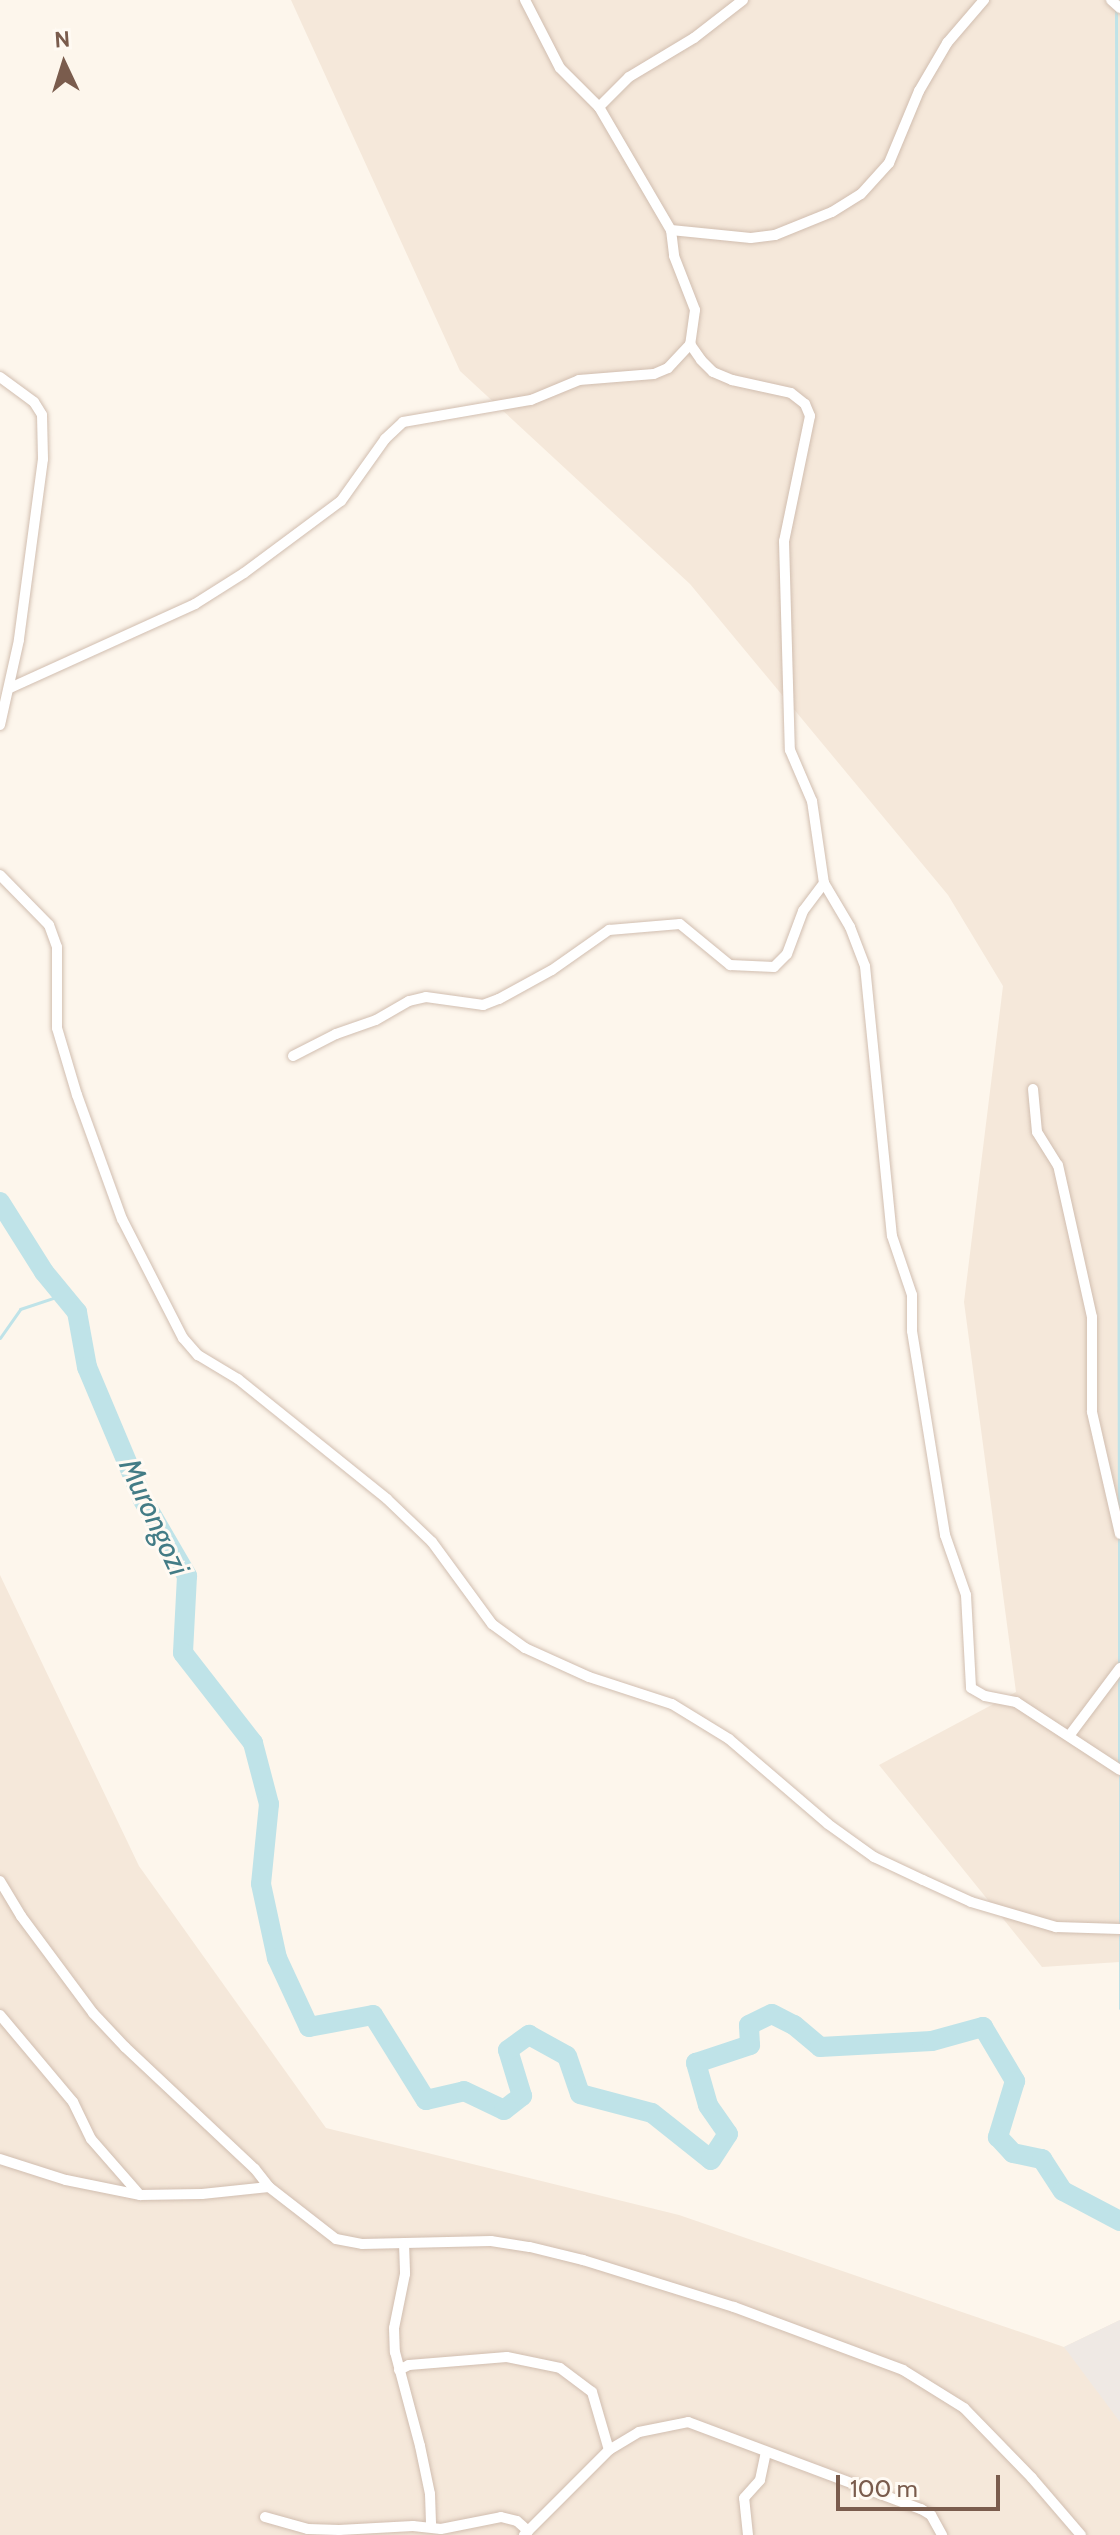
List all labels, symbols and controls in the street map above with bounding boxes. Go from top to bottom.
north arrow [24,24,104,104]
text: N [54,26,71,54]
water label: Murongozi [111,1453,197,1581]
scale bar [840,2459,1004,2509]
text: 100 m [850,2474,918,2503]

